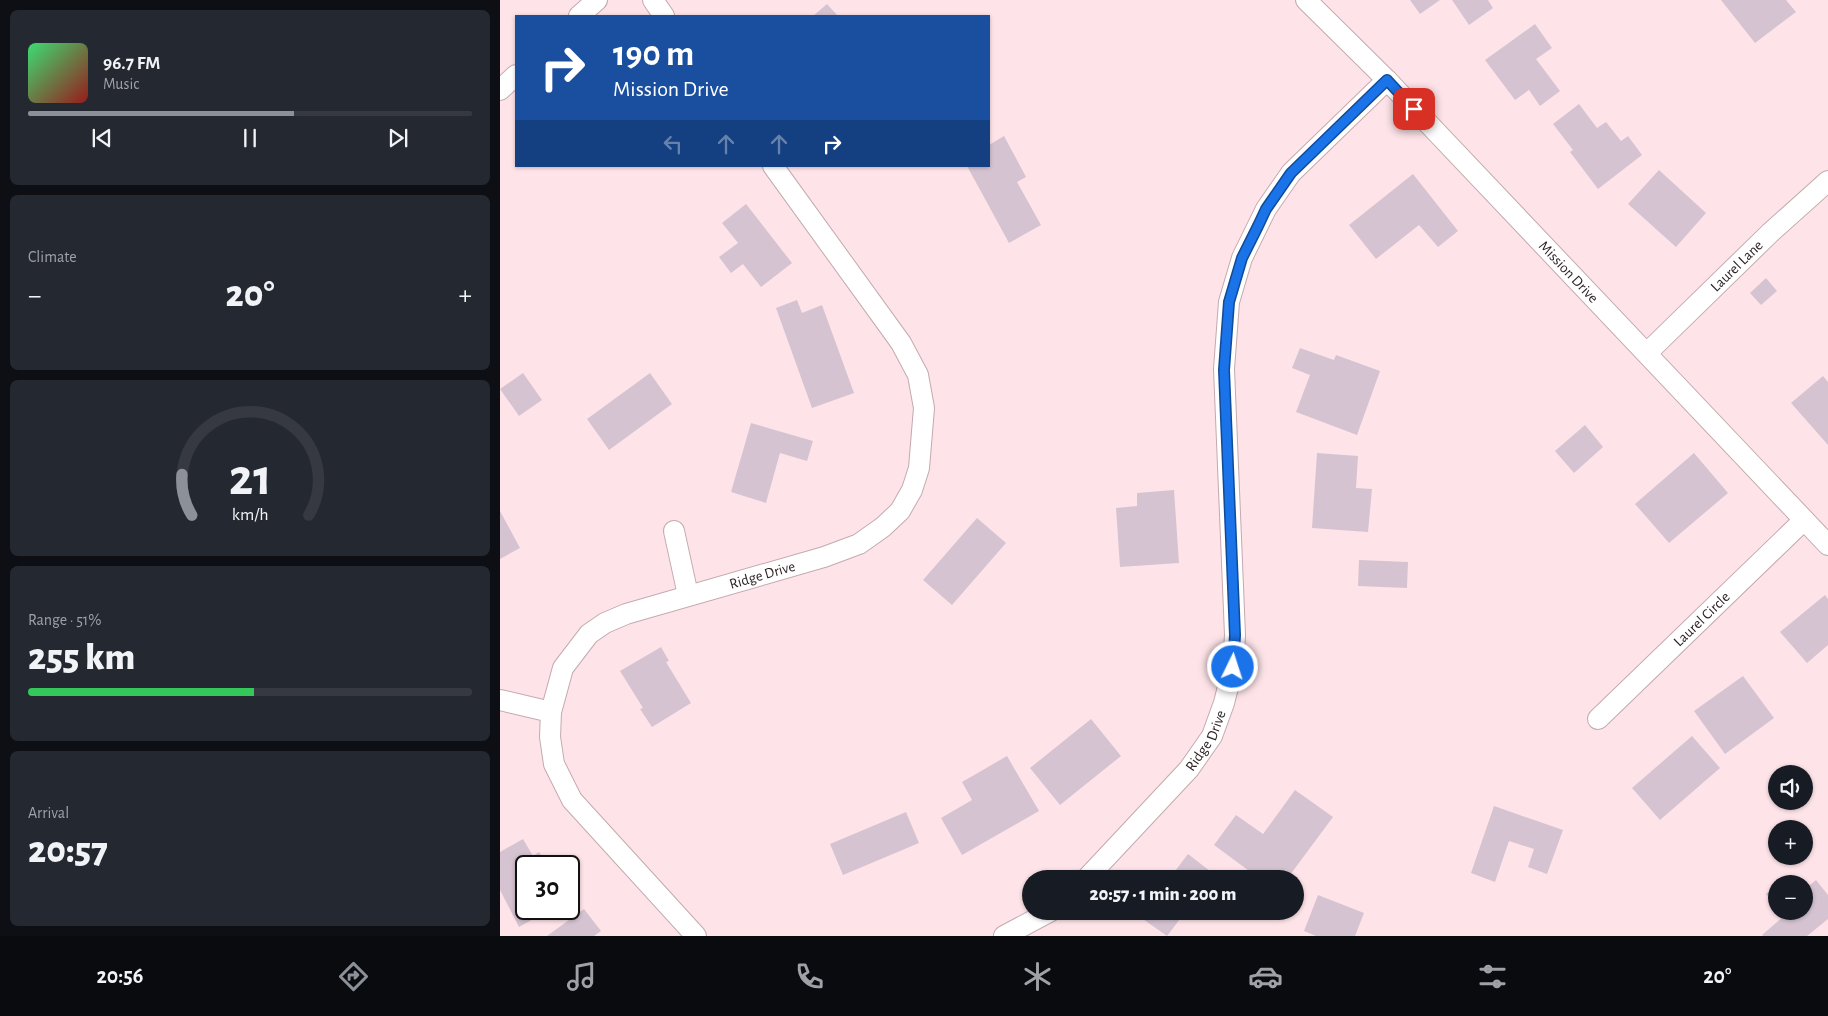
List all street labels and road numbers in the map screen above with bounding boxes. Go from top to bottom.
street label: Laurel Lane [1707,237,1766,294]
street label: Mission Drive [1536,238,1601,306]
street label: Ridge Drive [728,558,797,591]
street label: Laurel Circle [1671,589,1733,649]
street label: Ridge Drive [1183,708,1228,774]

